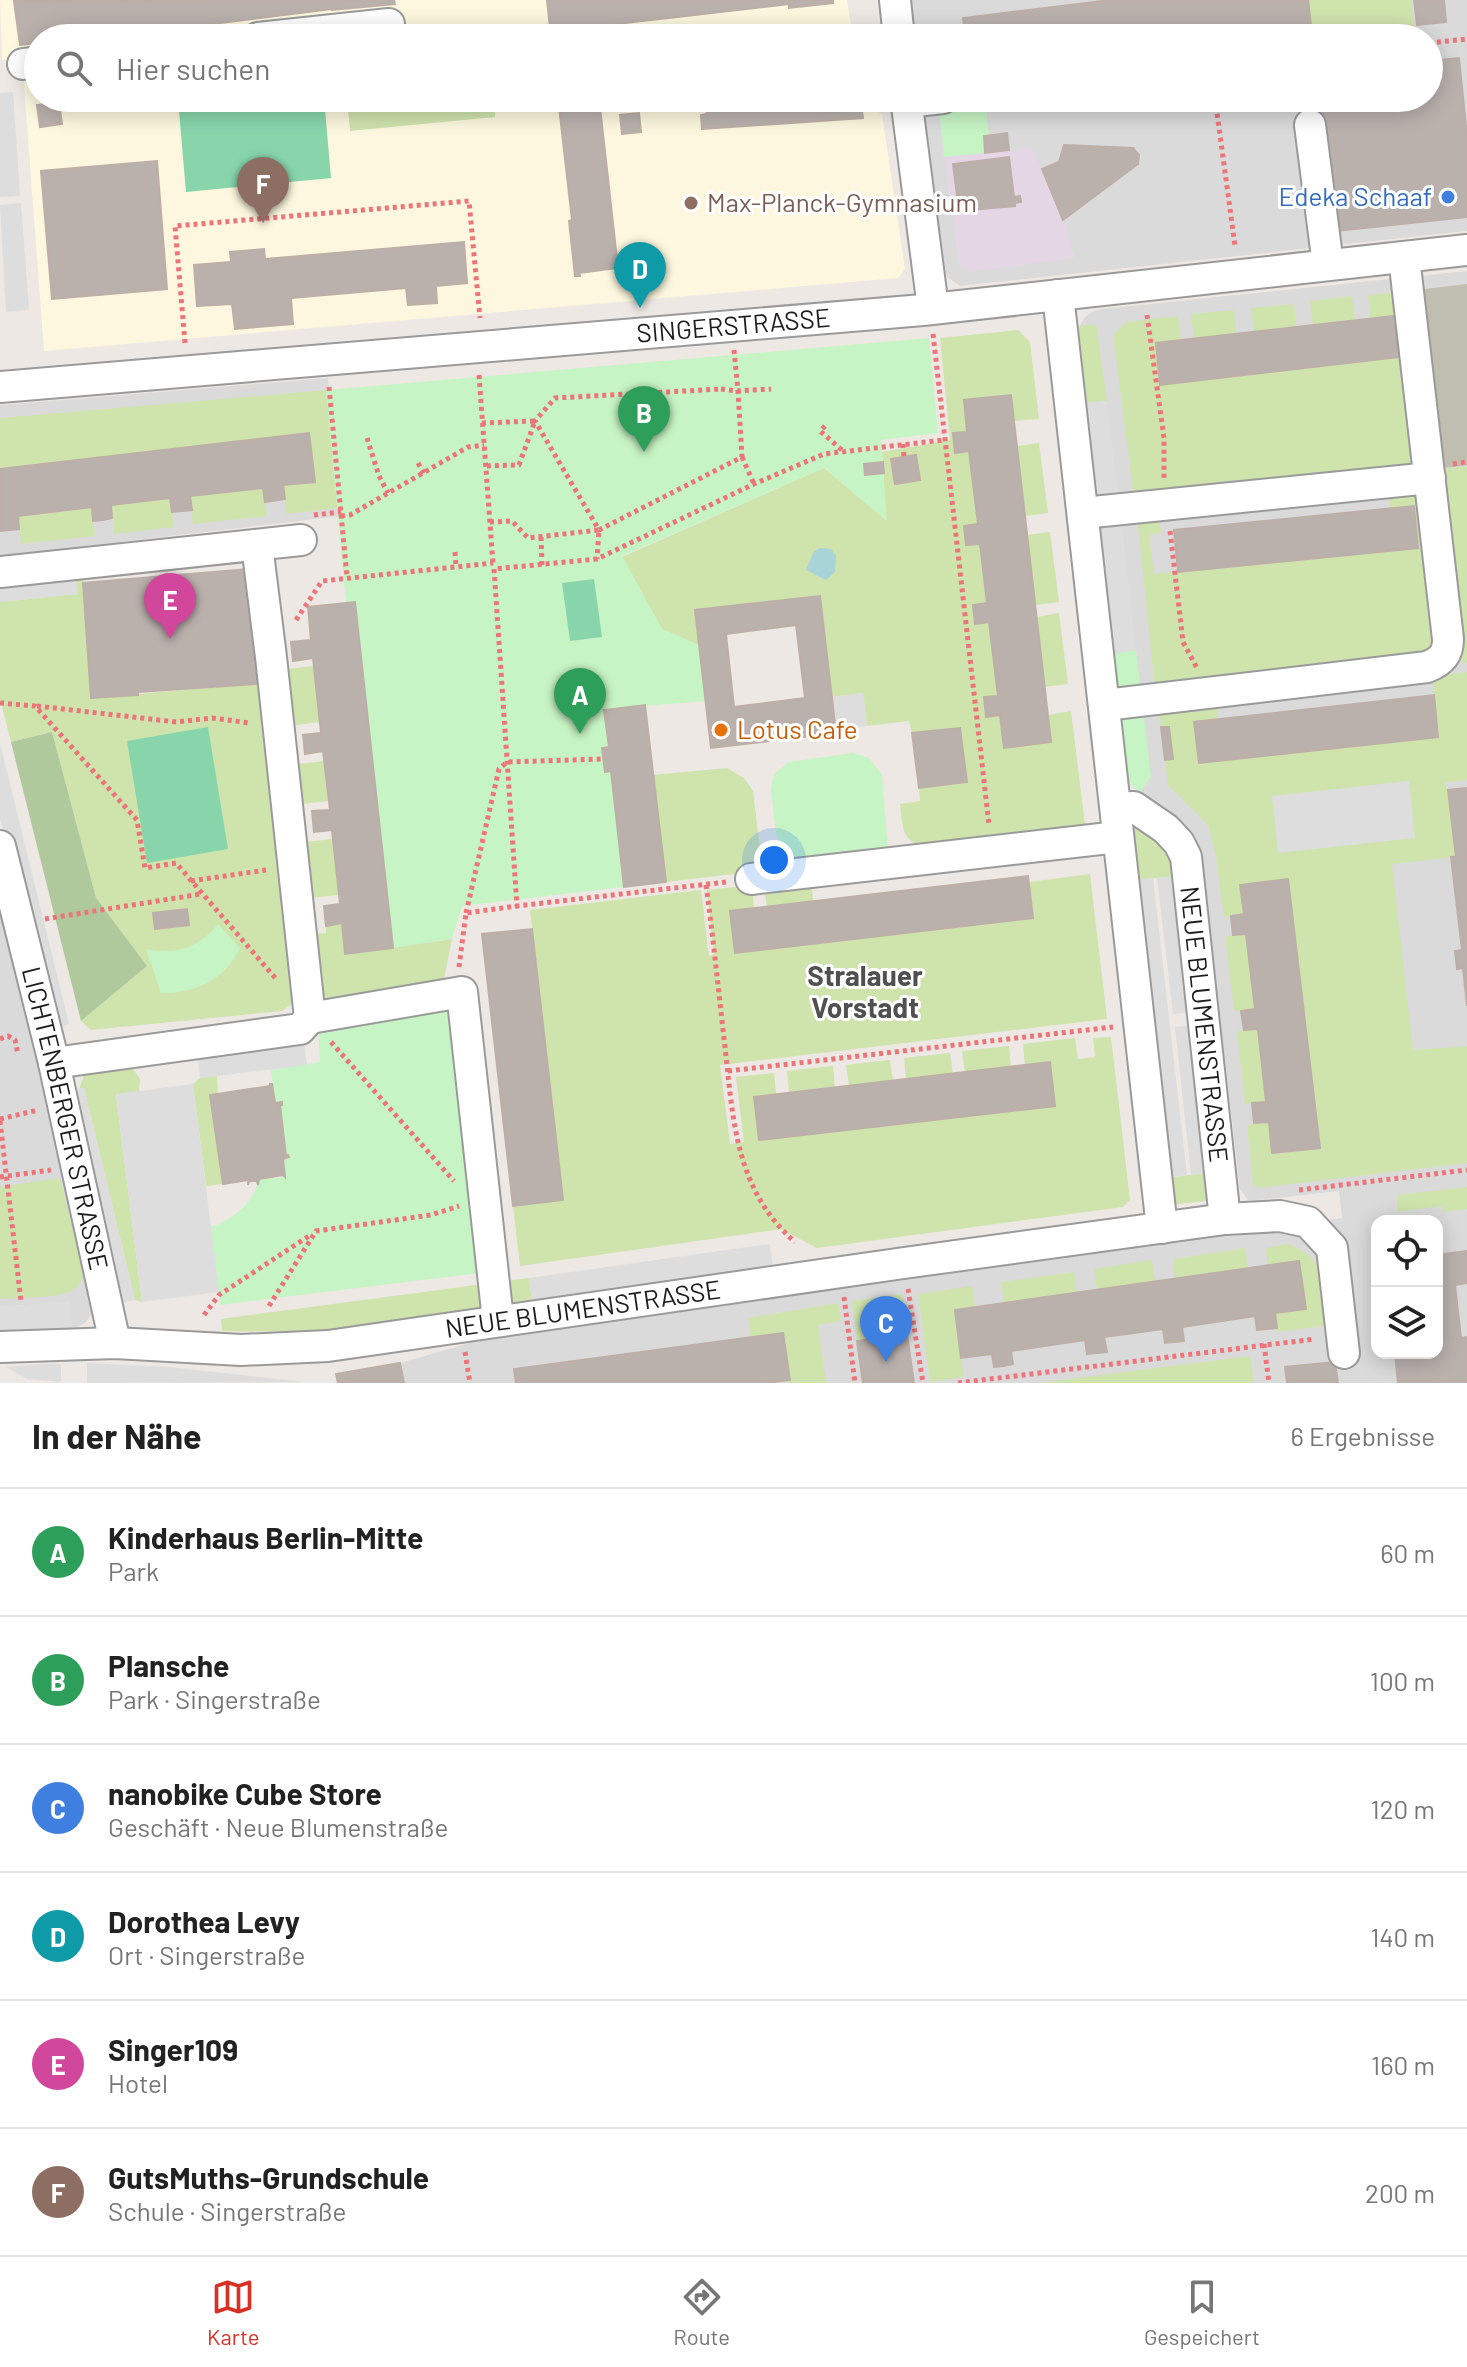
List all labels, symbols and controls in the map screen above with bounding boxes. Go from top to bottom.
search box [24,24,1443,112]
icon: search [52,46,96,90]
text: Hier suchen [116,50,270,86]
pin: F [237,157,289,223]
place label: Edeka Schaaf [1278,180,1432,211]
place label: Max-Planck-Gymnasium [707,186,977,217]
marker: Edeka Schaaf [1439,188,1457,206]
marker: Max-Planck-Gymnasium [682,194,700,212]
pin: D [614,242,666,308]
street label: SINGERSTRASSE [635,301,831,348]
pin: B [618,386,670,452]
pin: E [144,573,196,639]
pin: A [554,668,606,734]
place label: Lotus Cafe [737,713,858,744]
marker: Lotus Cafe [712,721,730,739]
your location [754,840,794,880]
street label: NEUE BLUMENSTRASSE [1175,884,1236,1164]
district label: Stralauer Vorstadt [807,958,923,1024]
street label: LICHTENBERGER STRASSE [17,963,116,1273]
map controls [1371,1215,1443,1359]
button: locate [1371,1215,1443,1287]
street label: NEUE BLUMENSTRASSE [443,1273,723,1343]
button: layers [1371,1287,1443,1359]
pin: C [860,1296,912,1362]
text: In der Nähe [32,1415,202,1456]
text: 6 Ergebnisse [1290,1420,1435,1451]
text: Kinderhaus Berlin-Mitte [108,1519,423,1555]
text: A [49,1537,67,1568]
text: 60 m [1380,1537,1435,1568]
text: Park [108,1555,159,1586]
text: Plansche [108,1647,229,1683]
text: B [50,1665,66,1696]
text: 100 m [1370,1665,1435,1696]
text: Park · Singerstraße [108,1683,321,1714]
text: nanobike Cube Store [108,1775,382,1811]
text: C [50,1793,66,1824]
text: 120 m [1371,1793,1435,1824]
text: Geschäft · Neue Blumenstraße [108,1811,448,1842]
text: Dorothea Levy [108,1903,300,1939]
text: D [50,1921,66,1952]
text: 140 m [1370,1921,1435,1952]
text: Ort · Singerstraße [108,1939,305,1970]
text: Singer109 [108,2031,238,2067]
text: E [50,2049,66,2080]
text: 160 m [1371,2049,1435,2080]
text: Hotel [108,2067,168,2098]
text: GutsMuths-Grundschule [108,2159,429,2195]
text: F [51,2177,65,2208]
text: 200 m [1365,2177,1435,2208]
text: Schule · Singerstraße [108,2195,346,2226]
tab: Karte [207,2275,259,2349]
tab: Route [673,2275,730,2349]
tab: Gespeichert [1144,2275,1260,2349]

